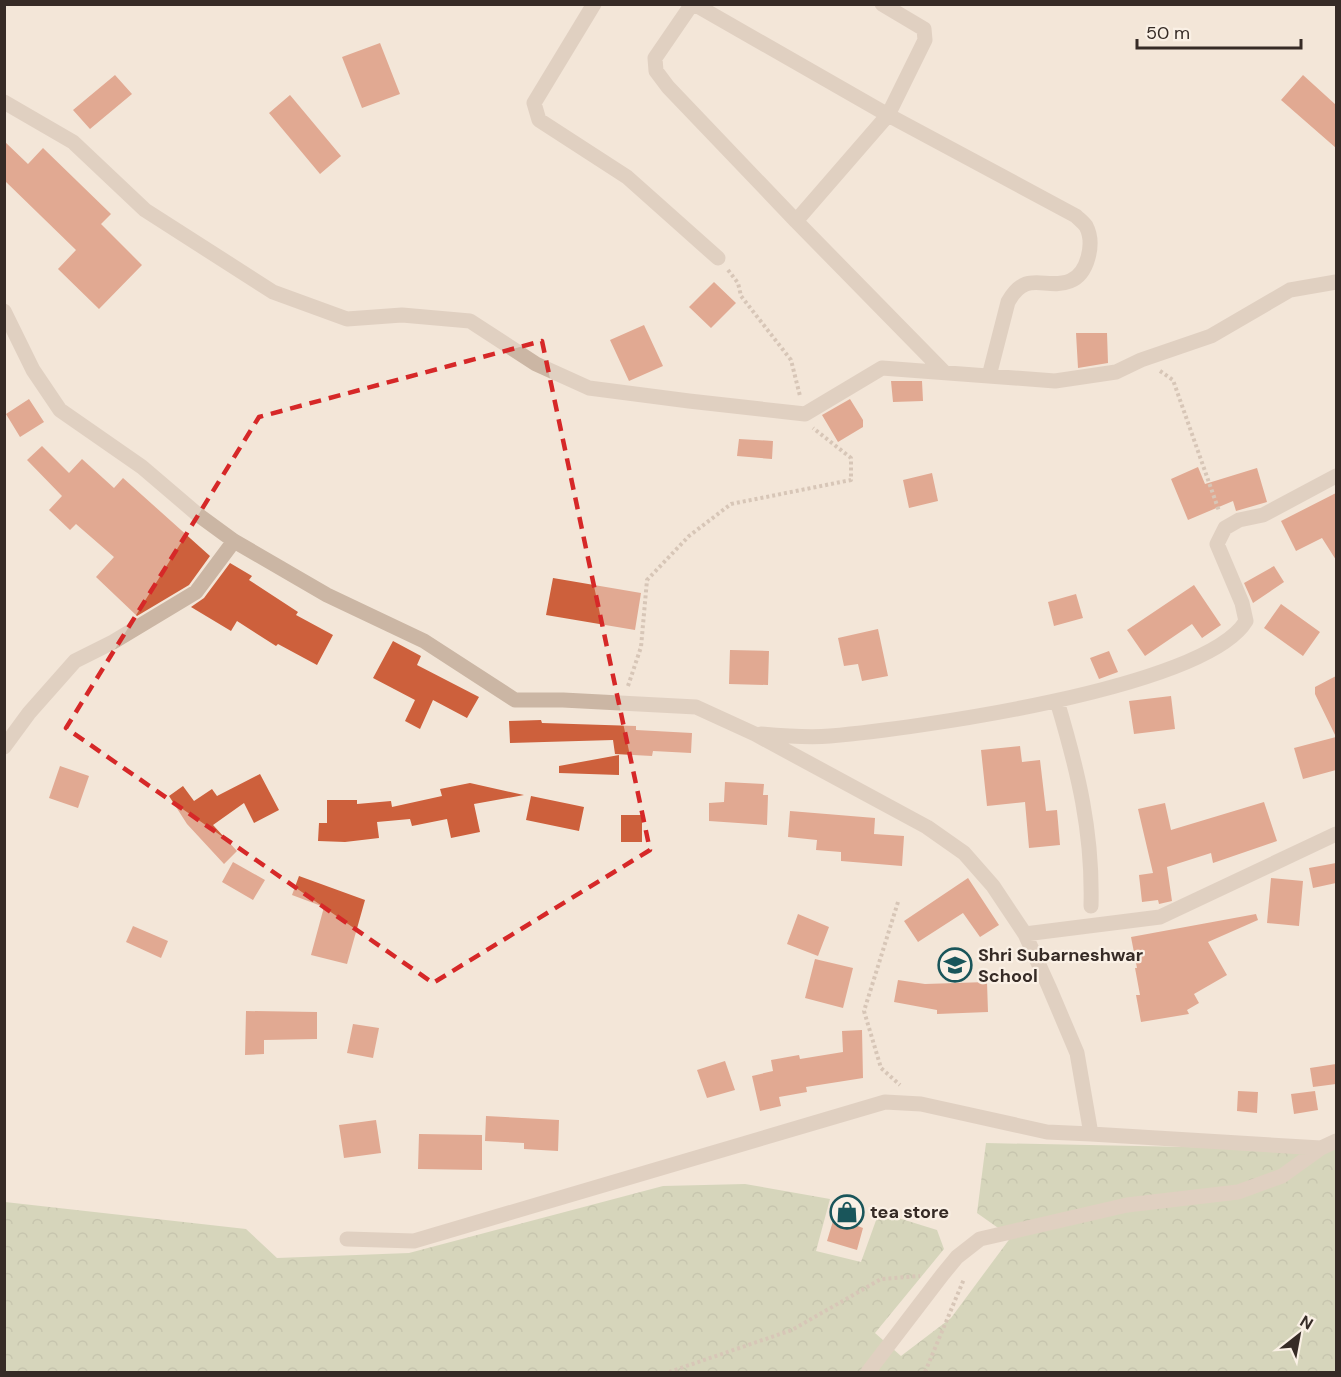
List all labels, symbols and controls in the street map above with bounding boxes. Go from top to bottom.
scale bar [1137,12,1300,50]
text: 50 m [1146,21,1190,45]
place label: Shri Subarneshwar School [978,943,1143,988]
school or university icon: Shri Subarneshwar School [937,947,973,983]
shop icon: tea store [829,1194,865,1230]
place label: tea store [870,1200,949,1224]
north arrow [1269,1305,1329,1365]
text: N [1296,1311,1317,1335]

